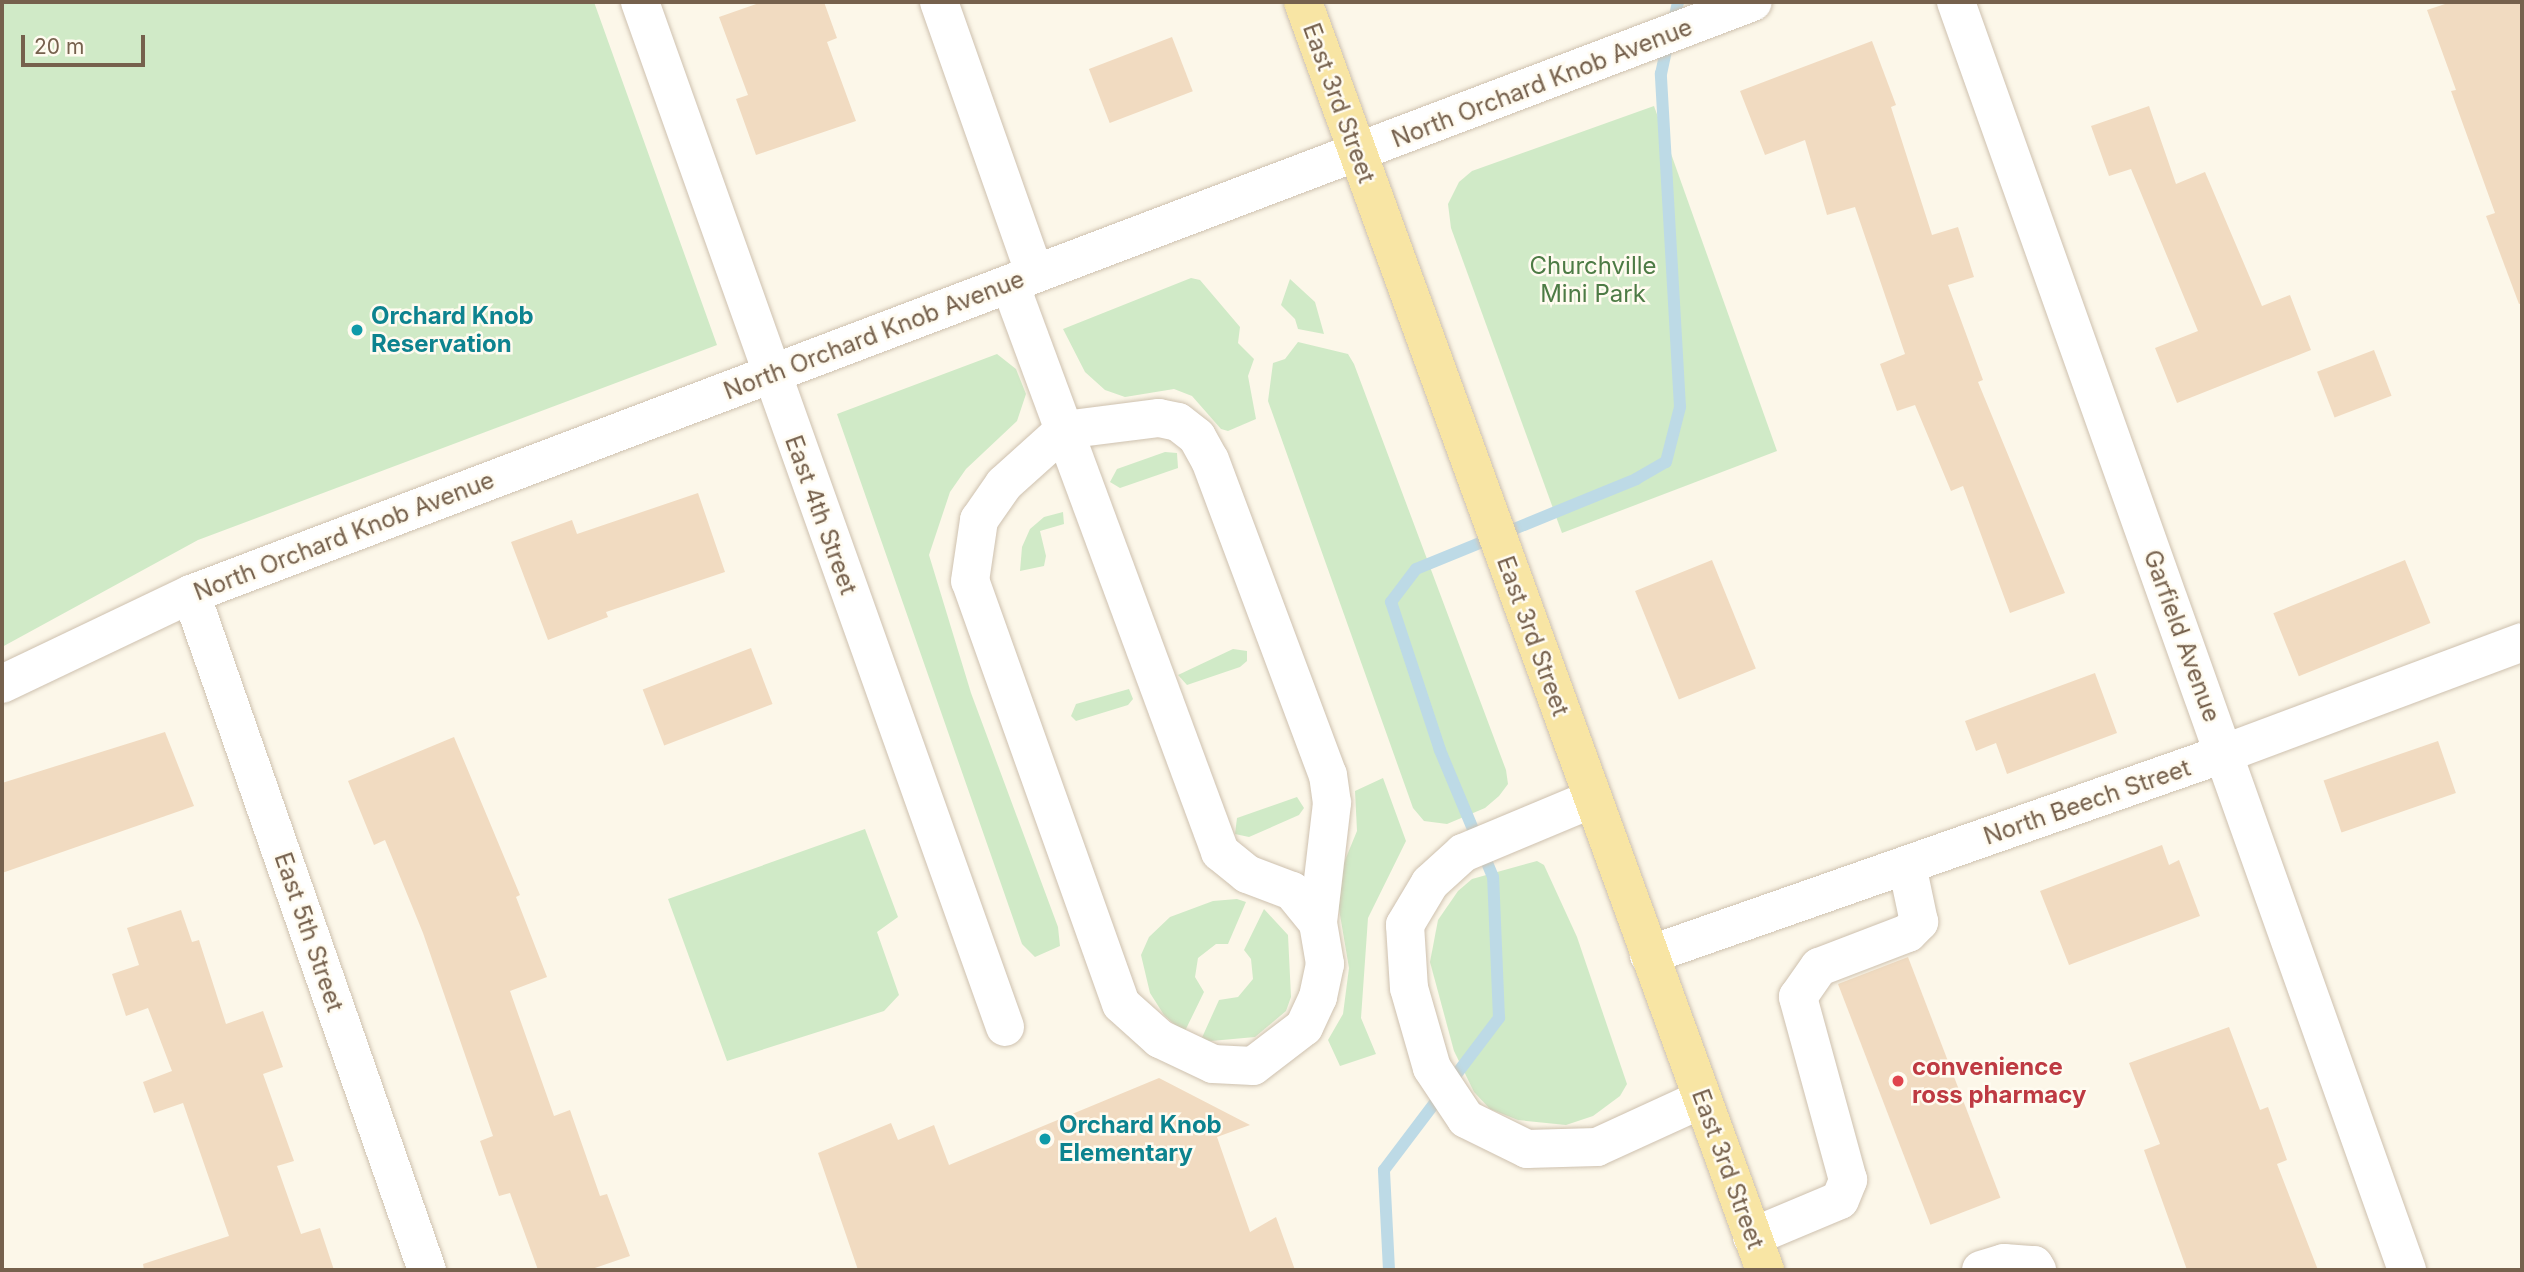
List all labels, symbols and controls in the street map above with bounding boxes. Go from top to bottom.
street label: North Orchard Knob Avenue [1388,12,1696,154]
street label: East 3rd Street [1297,19,1381,187]
scale bar [24,21,149,65]
text: 20 m [34,34,84,59]
park label: Churchville Mini Park [1529,252,1657,308]
street label: North Orchard Knob Avenue [720,264,1028,406]
place label: Orchard Knob Reservation [371,302,534,358]
marker: Orchard Knob Reservation [349,322,365,338]
street label: East 4th Street [779,432,863,598]
street label: North Orchard Knob Avenue [190,465,498,607]
street label: Garfield Avenue [2138,546,2226,726]
street label: East 3rd Street [1491,552,1575,720]
street label: North Beech Street [1980,753,2194,851]
street label: East 5th Street [268,849,350,1015]
place label: convenience ross pharmacy [1912,1053,2086,1109]
marker: convenience ross pharmacy [1890,1073,1906,1089]
street label: East 3rd Street [1686,1085,1770,1253]
place label: Orchard Knob Elementary [1059,1111,1222,1167]
marker: Orchard Knob Elementary [1037,1131,1053,1147]

